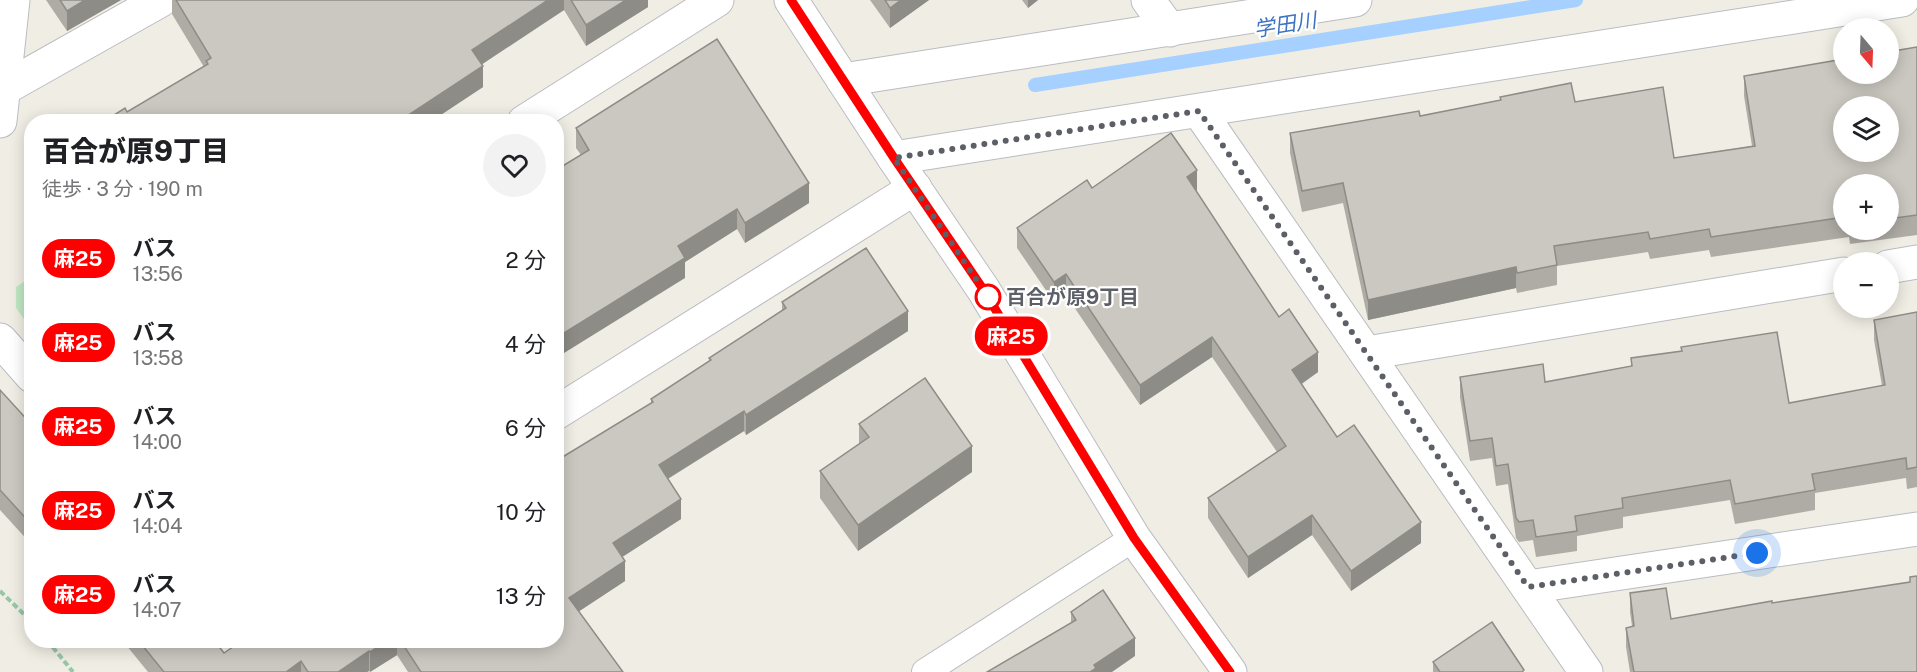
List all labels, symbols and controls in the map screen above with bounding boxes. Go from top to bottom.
water label: 学田川 [1252,7,1320,42]
north arrow [1833,18,1899,84]
map controls [1833,18,1899,318]
button: layers [1833,96,1899,162]
text: 百合が原9丁目 [42,134,229,167]
button: heart [483,134,546,197]
button: + [1833,174,1899,240]
text: 徒歩 · 3 分 · 190 m [42,177,203,201]
text: バス [133,235,177,261]
text: 麻25 [54,246,103,271]
text: 2 分 [506,247,546,273]
button: − [1833,252,1899,318]
text: 13:56 [133,262,183,286]
marker: 百合が原9丁目 [975,284,1001,310]
place label: 百合が原9丁目 [1006,285,1139,309]
line badge: 麻25 [976,316,1046,356]
text: バス [133,319,177,345]
text: 麻25 [987,324,1035,349]
text: 麻25 [54,330,103,355]
text: 4 分 [505,331,546,357]
text: 13:58 [133,346,184,370]
text: バス [133,403,177,429]
text: 麻25 [54,414,103,439]
text: 6 分 [505,415,546,441]
text: 14:00 [133,430,182,454]
text: バス [133,487,177,513]
text: 麻25 [54,498,103,523]
text: 10 分 [496,499,546,525]
text: 14:04 [133,514,183,538]
your location [1742,538,1772,568]
text: バス [133,571,177,597]
text: 麻25 [54,582,103,607]
text: 13 分 [496,583,546,609]
text: 14:07 [133,598,182,622]

